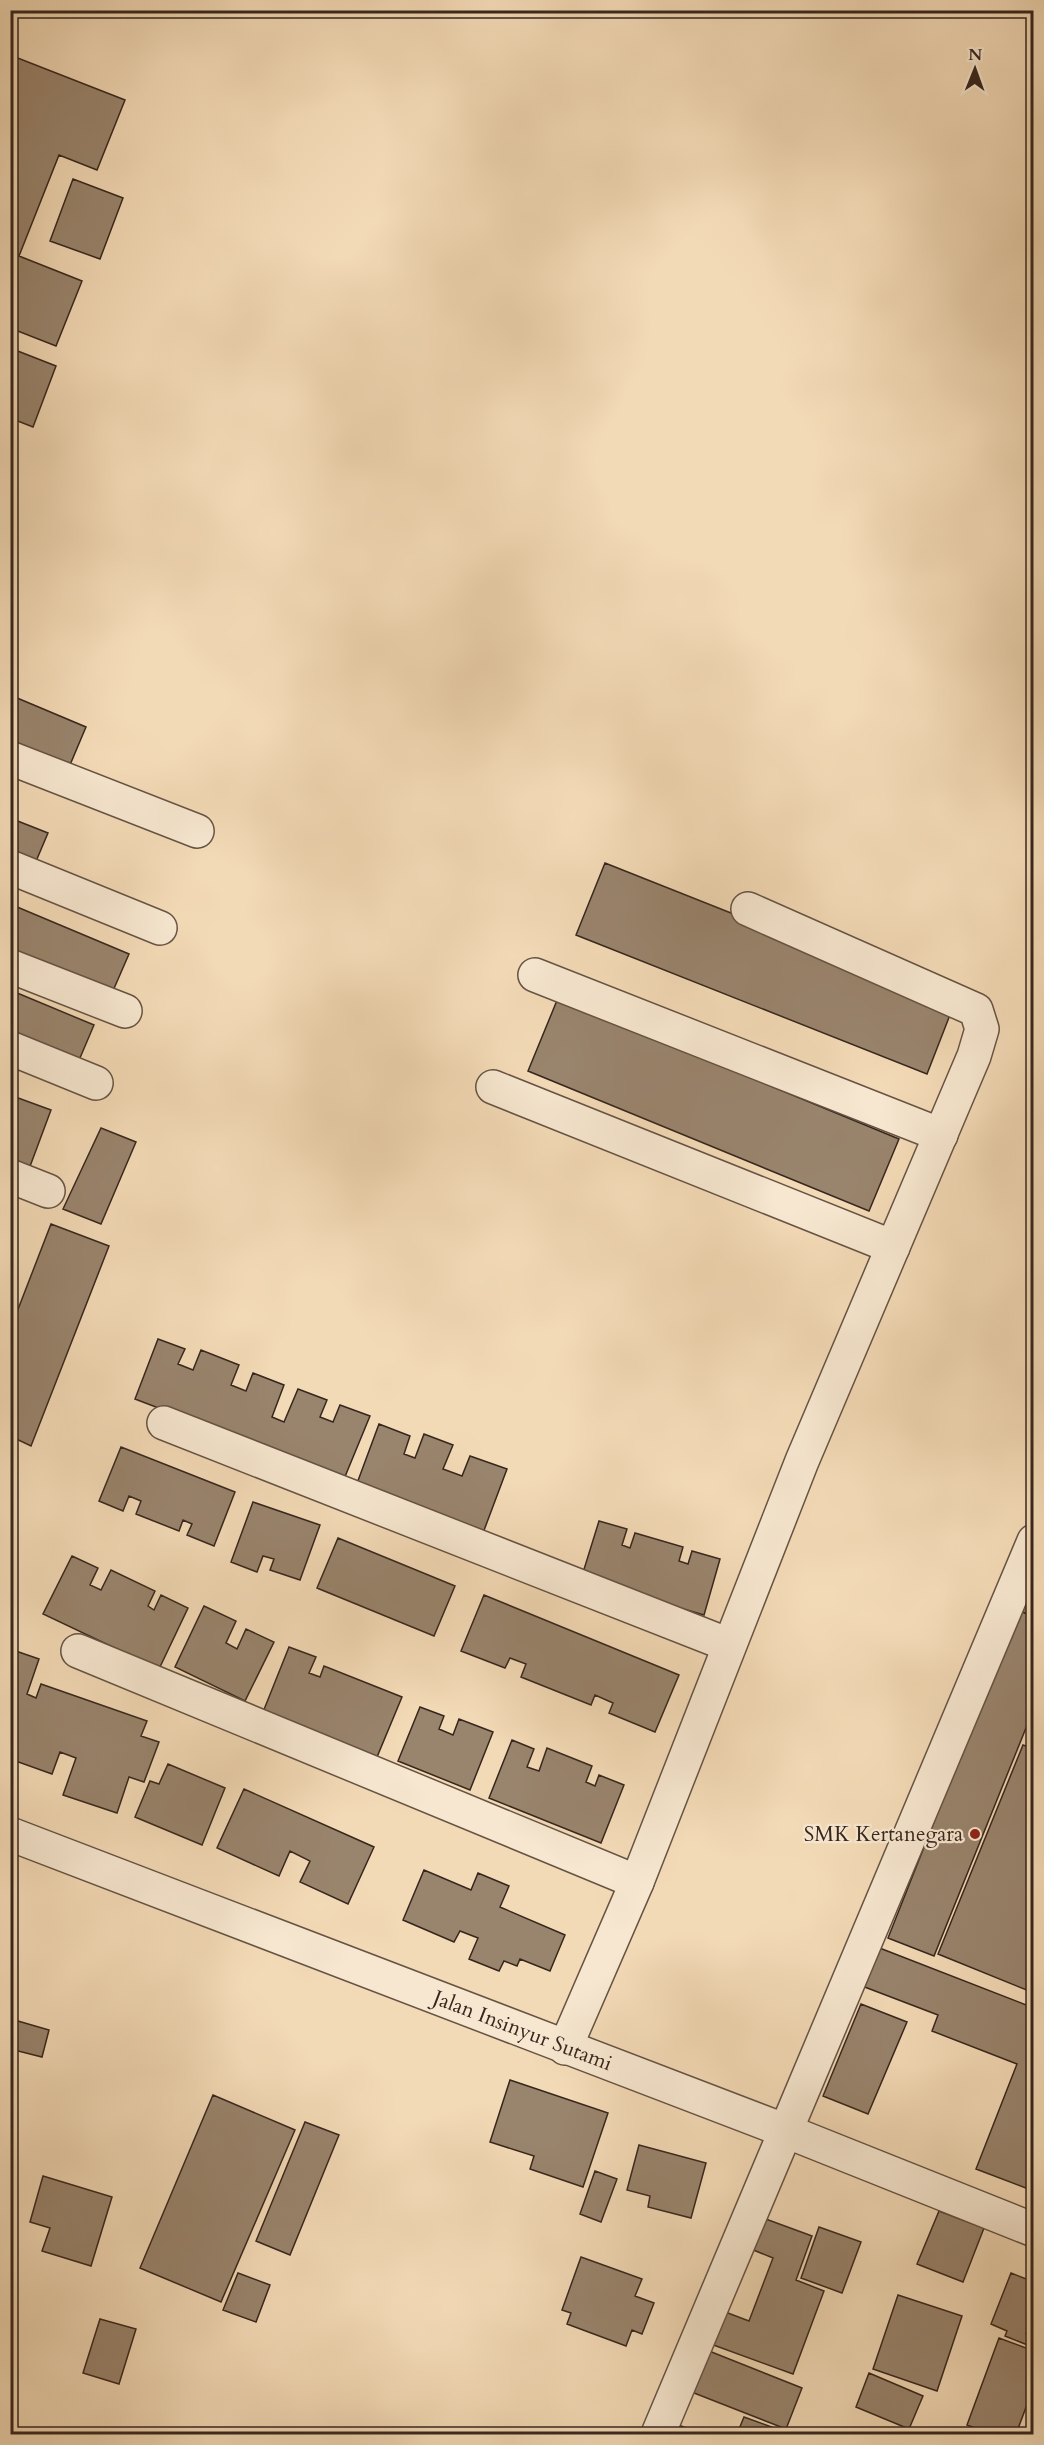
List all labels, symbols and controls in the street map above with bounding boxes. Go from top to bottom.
north arrow [945,39,1005,99]
text: N [968,44,982,66]
place label: SMK Kertanegara [804,1820,963,1849]
marker: SMK Kertanegara [968,1827,982,1841]
street label: Jalan Insinyur Sutami [426,1982,616,2078]

